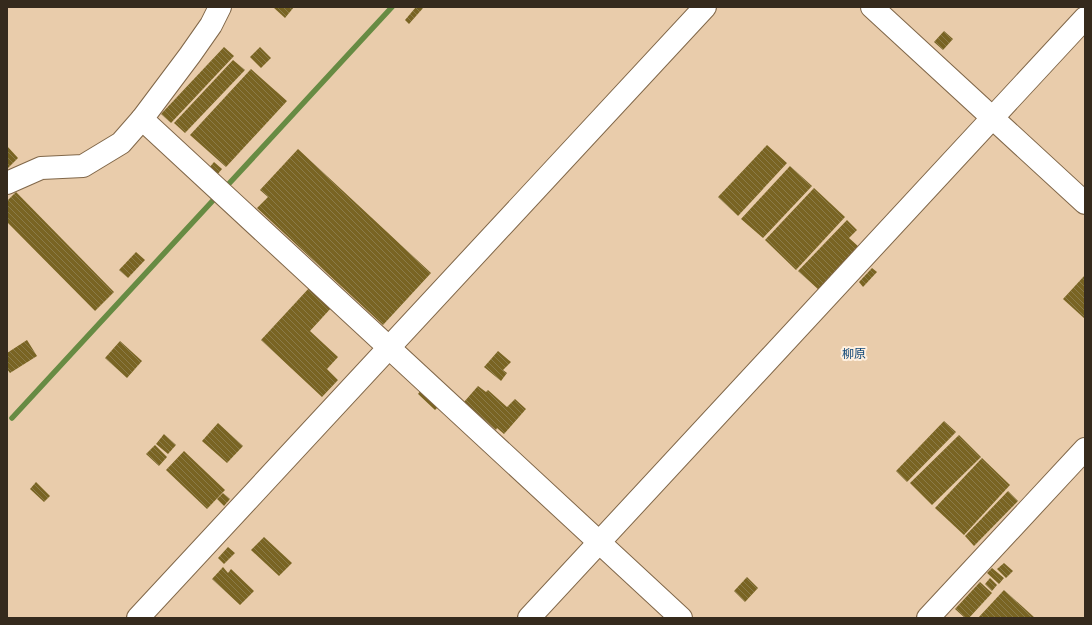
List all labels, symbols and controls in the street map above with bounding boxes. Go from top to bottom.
district label: 柳原 [842,347,866,361]

